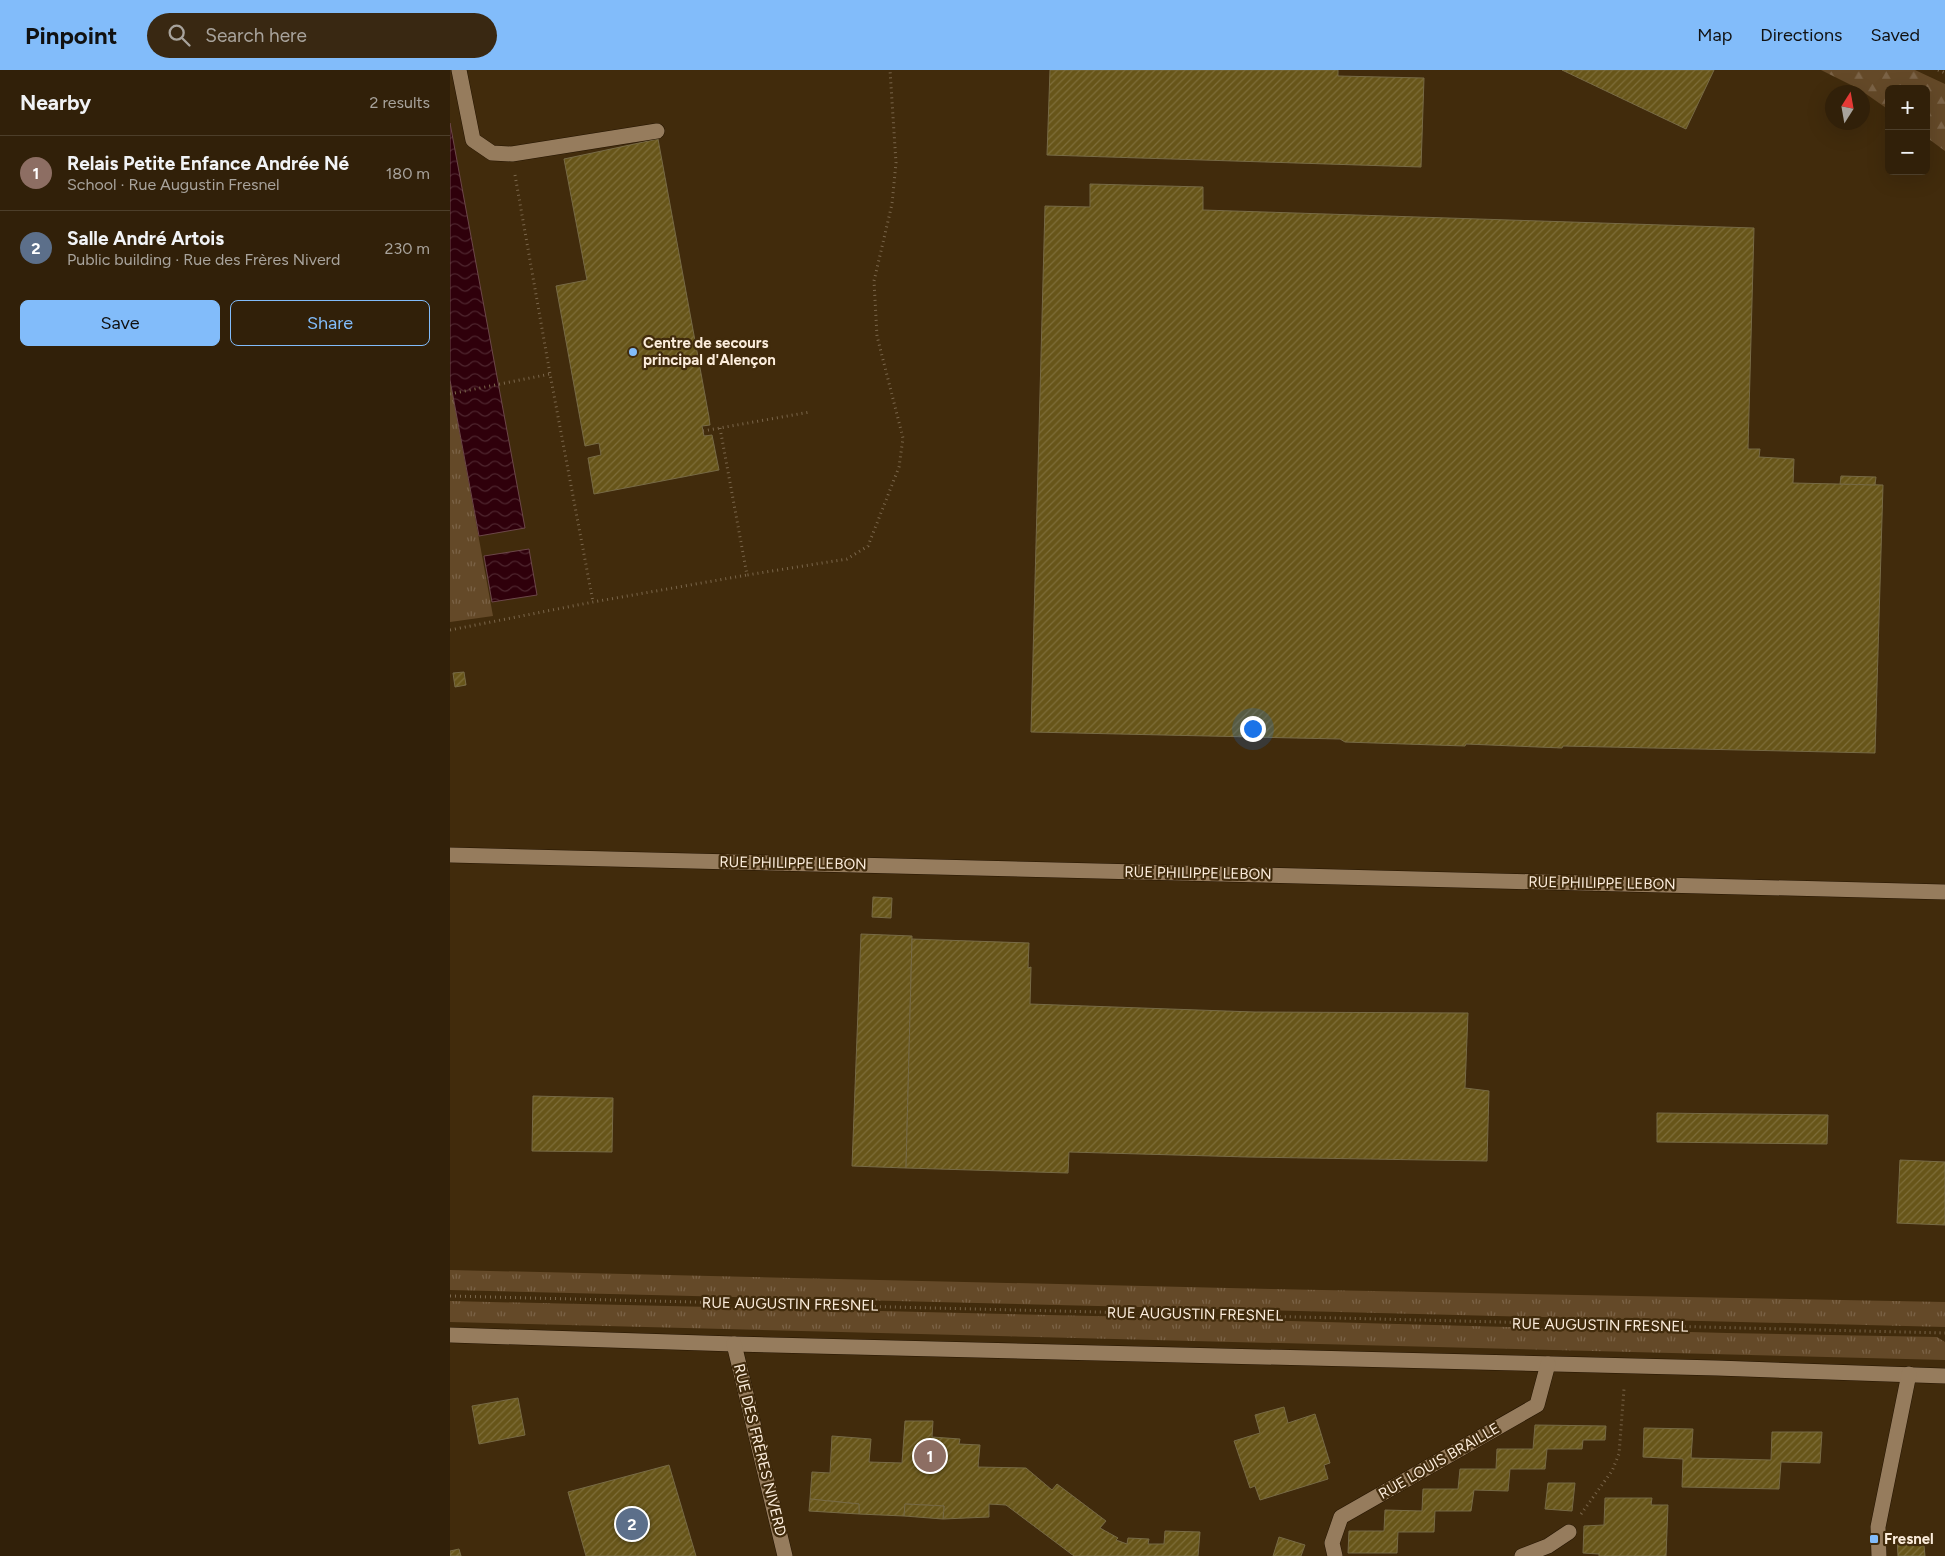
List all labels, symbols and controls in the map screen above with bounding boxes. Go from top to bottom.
search box [147,13,497,58]
text: Pinpoint [25,21,117,50]
icon: search [165,21,193,49]
text: Search here [205,24,307,47]
text: Map [1697,24,1732,46]
text: Directions [1760,24,1842,46]
text: Saved [1870,24,1920,46]
north arrow [1825,85,1870,130]
map controls [1885,85,1930,175]
button: + [1885,85,1930,130]
text: Nearby [20,90,91,115]
text: 2 results [370,93,430,112]
button: − [1885,130,1930,175]
text: Relais Petite Enfance Andrée Né [67,152,349,175]
text: 1 [33,164,39,183]
text: 180 m [386,164,430,183]
text: School · Rue Augustin Fresnel [67,175,280,194]
text: Salle André Artois [67,227,224,250]
text: 2 [31,239,41,258]
text: 230 m [385,239,430,258]
text: Public building · Rue des Frères Niverd [67,250,340,269]
button: Save [20,300,220,346]
button: Share [230,300,430,346]
place label: Centre de secours principal d'Alençon [643,334,776,369]
marker: Centre de secours principal d'Alençon [627,346,639,358]
your location [1240,716,1266,742]
street label: RUE PHILIPPE LEBON [719,853,867,873]
street label: RUE PHILIPPE LEBON [1124,863,1272,883]
street label: RUE PHILIPPE LEBON [1528,873,1676,893]
street label: RUE AUGUSTIN FRESNEL [702,1293,878,1315]
street label: RUE AUGUSTIN FRESNEL [1107,1303,1283,1325]
street label: RUE AUGUSTIN FRESNEL [1512,1314,1688,1336]
street label: RUE DES FRÈRES NIVERD [730,1362,790,1538]
street label: RUE LOUIS BRAILLE [1375,1419,1503,1503]
pin: 1 [914,1437,946,1475]
pin: 2 [616,1505,648,1543]
place label: Fresnel [1884,1530,1934,1548]
marker: Fresnel [1868,1533,1880,1545]

